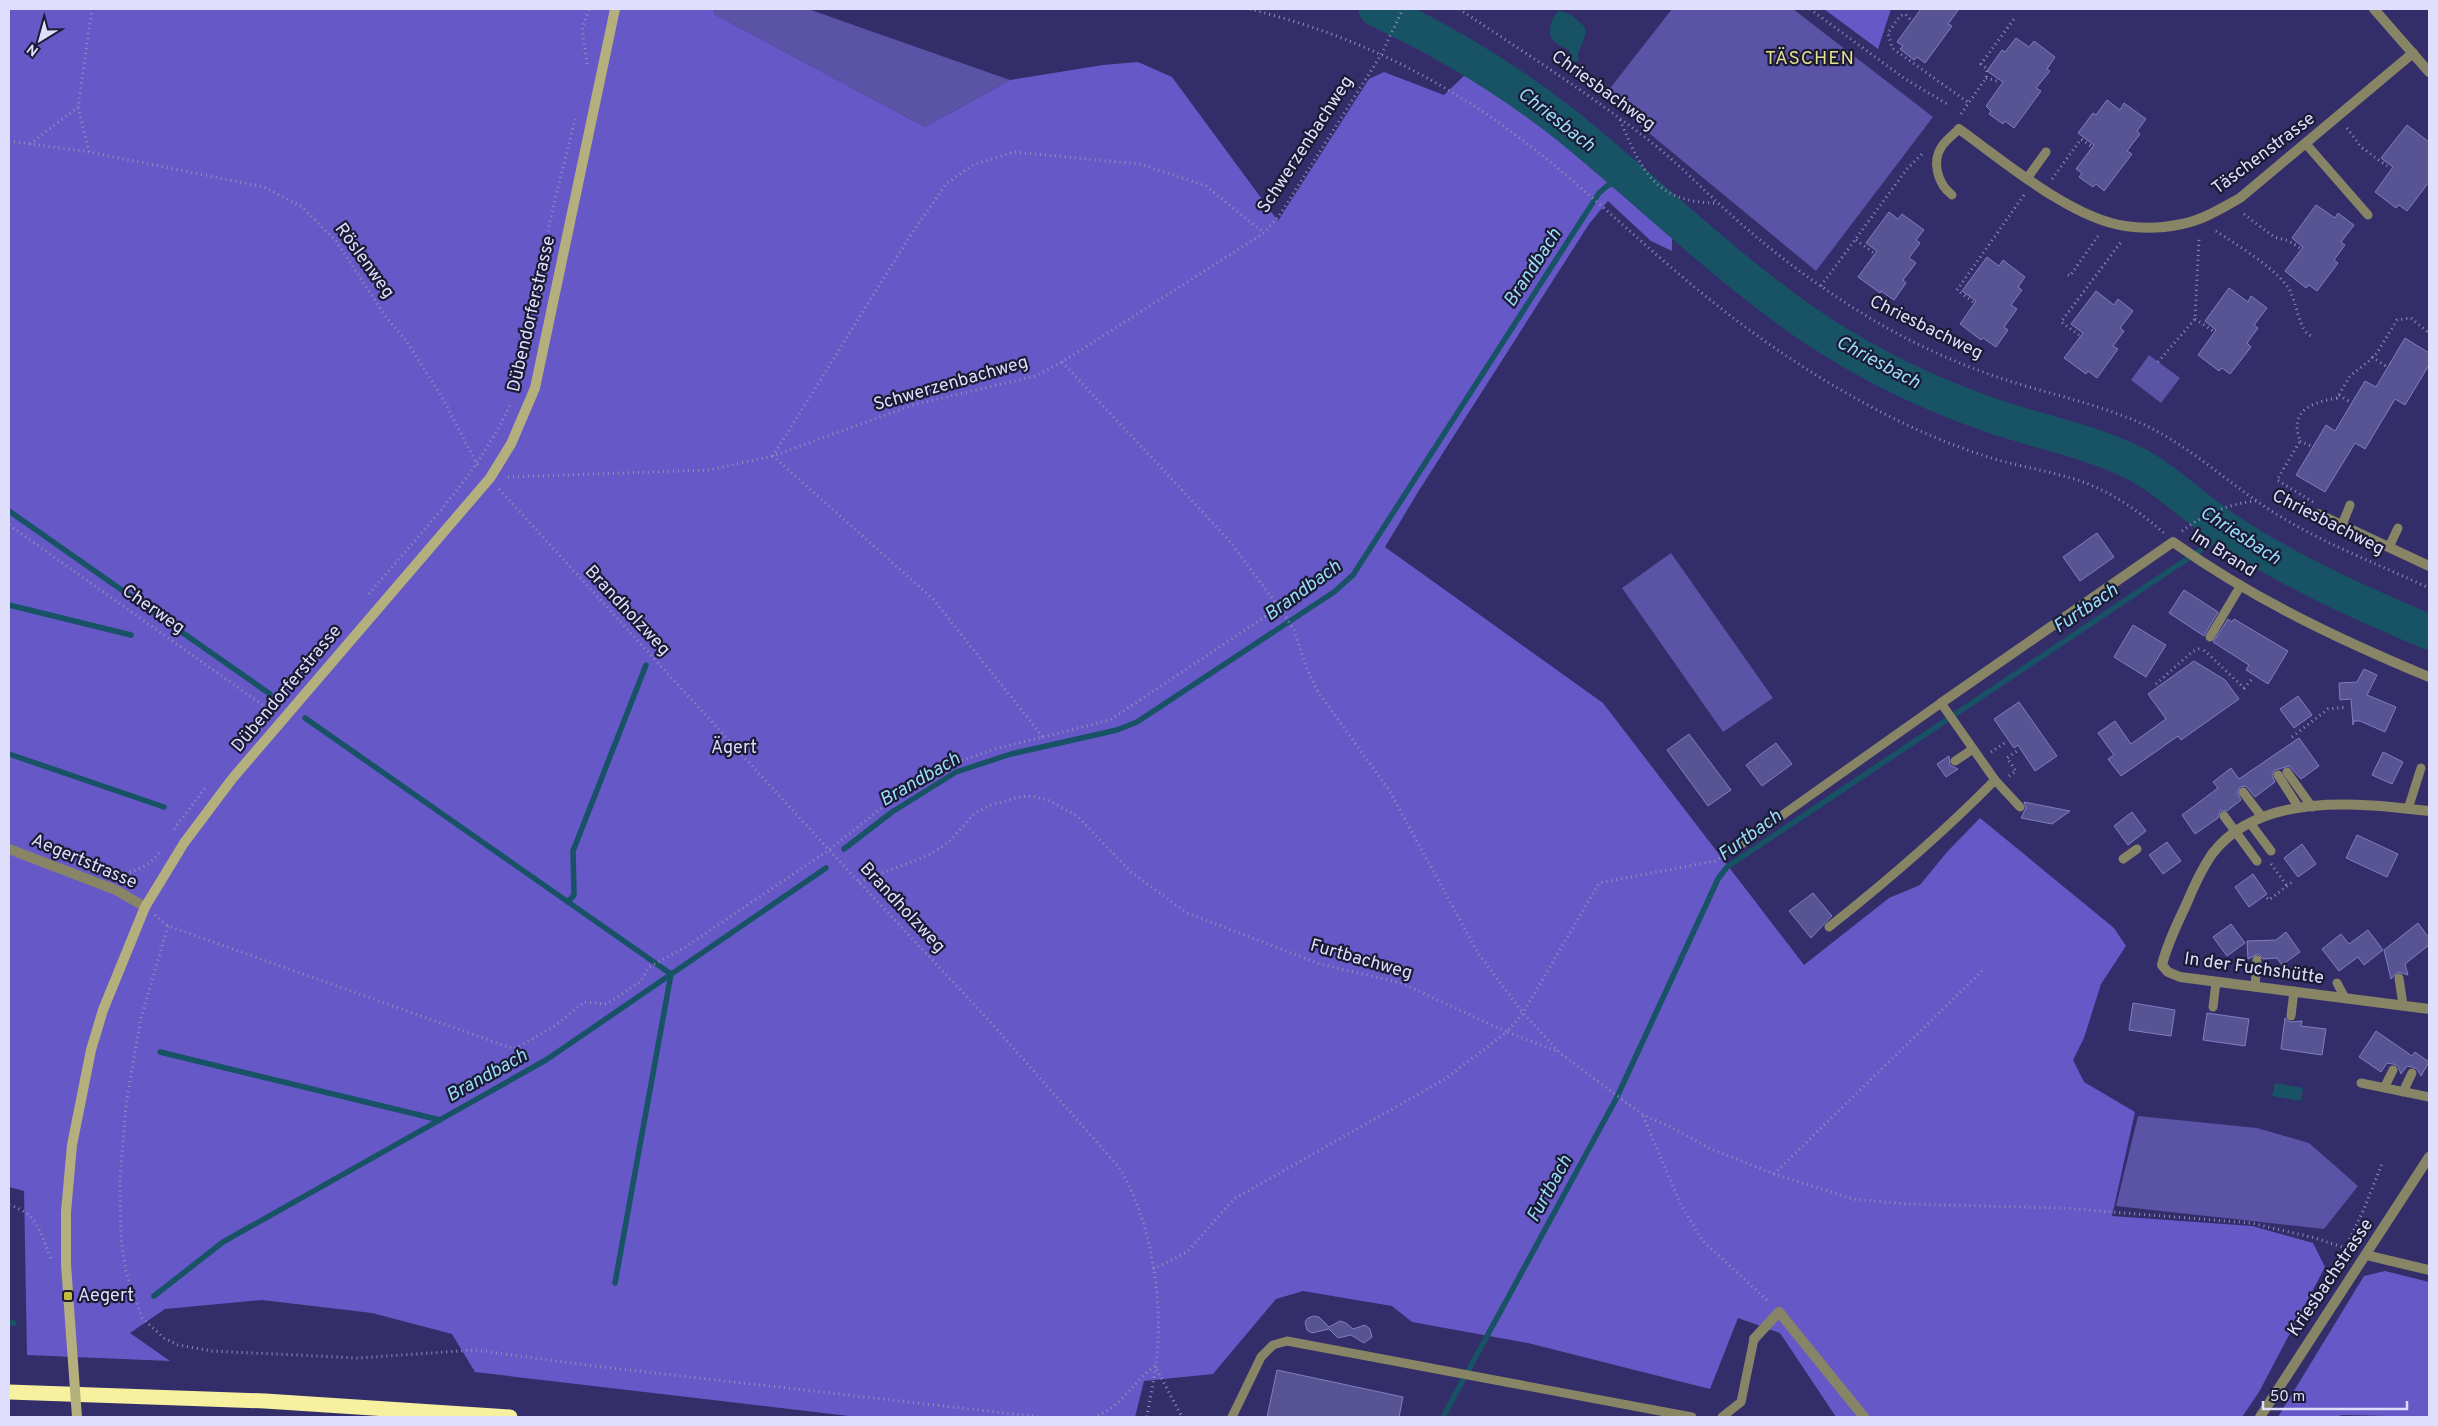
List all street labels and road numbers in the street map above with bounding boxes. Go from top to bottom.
street label: Chriesbachweg [1547,46,1659,136]
street label: Schwerzenbachweg [1253,72,1359,218]
street label: Täschenstrasse [2208,108,2320,200]
street label: Röslenweg [329,219,399,303]
street label: Dübendorferstrasse [503,234,561,394]
street label: Chriesbachweg [1866,291,1986,365]
street label: Schwerzenbachweg [871,351,1031,417]
street label: Chriesbachweg [2268,485,2388,561]
street label: Im Brand [2186,525,2260,583]
street label: Brandholzweg [579,561,675,661]
street label: Cherweg [117,580,189,640]
street label: Dübendorferstrasse [227,621,347,757]
street label: Aegertstrasse [28,829,140,895]
street label: Brandholzweg [854,858,950,958]
street label: Furtbachweg [1307,934,1415,986]
street label: In der Fuchshütte [2183,948,2325,990]
street label: Kriesbachstrasse [2283,1215,2379,1341]

